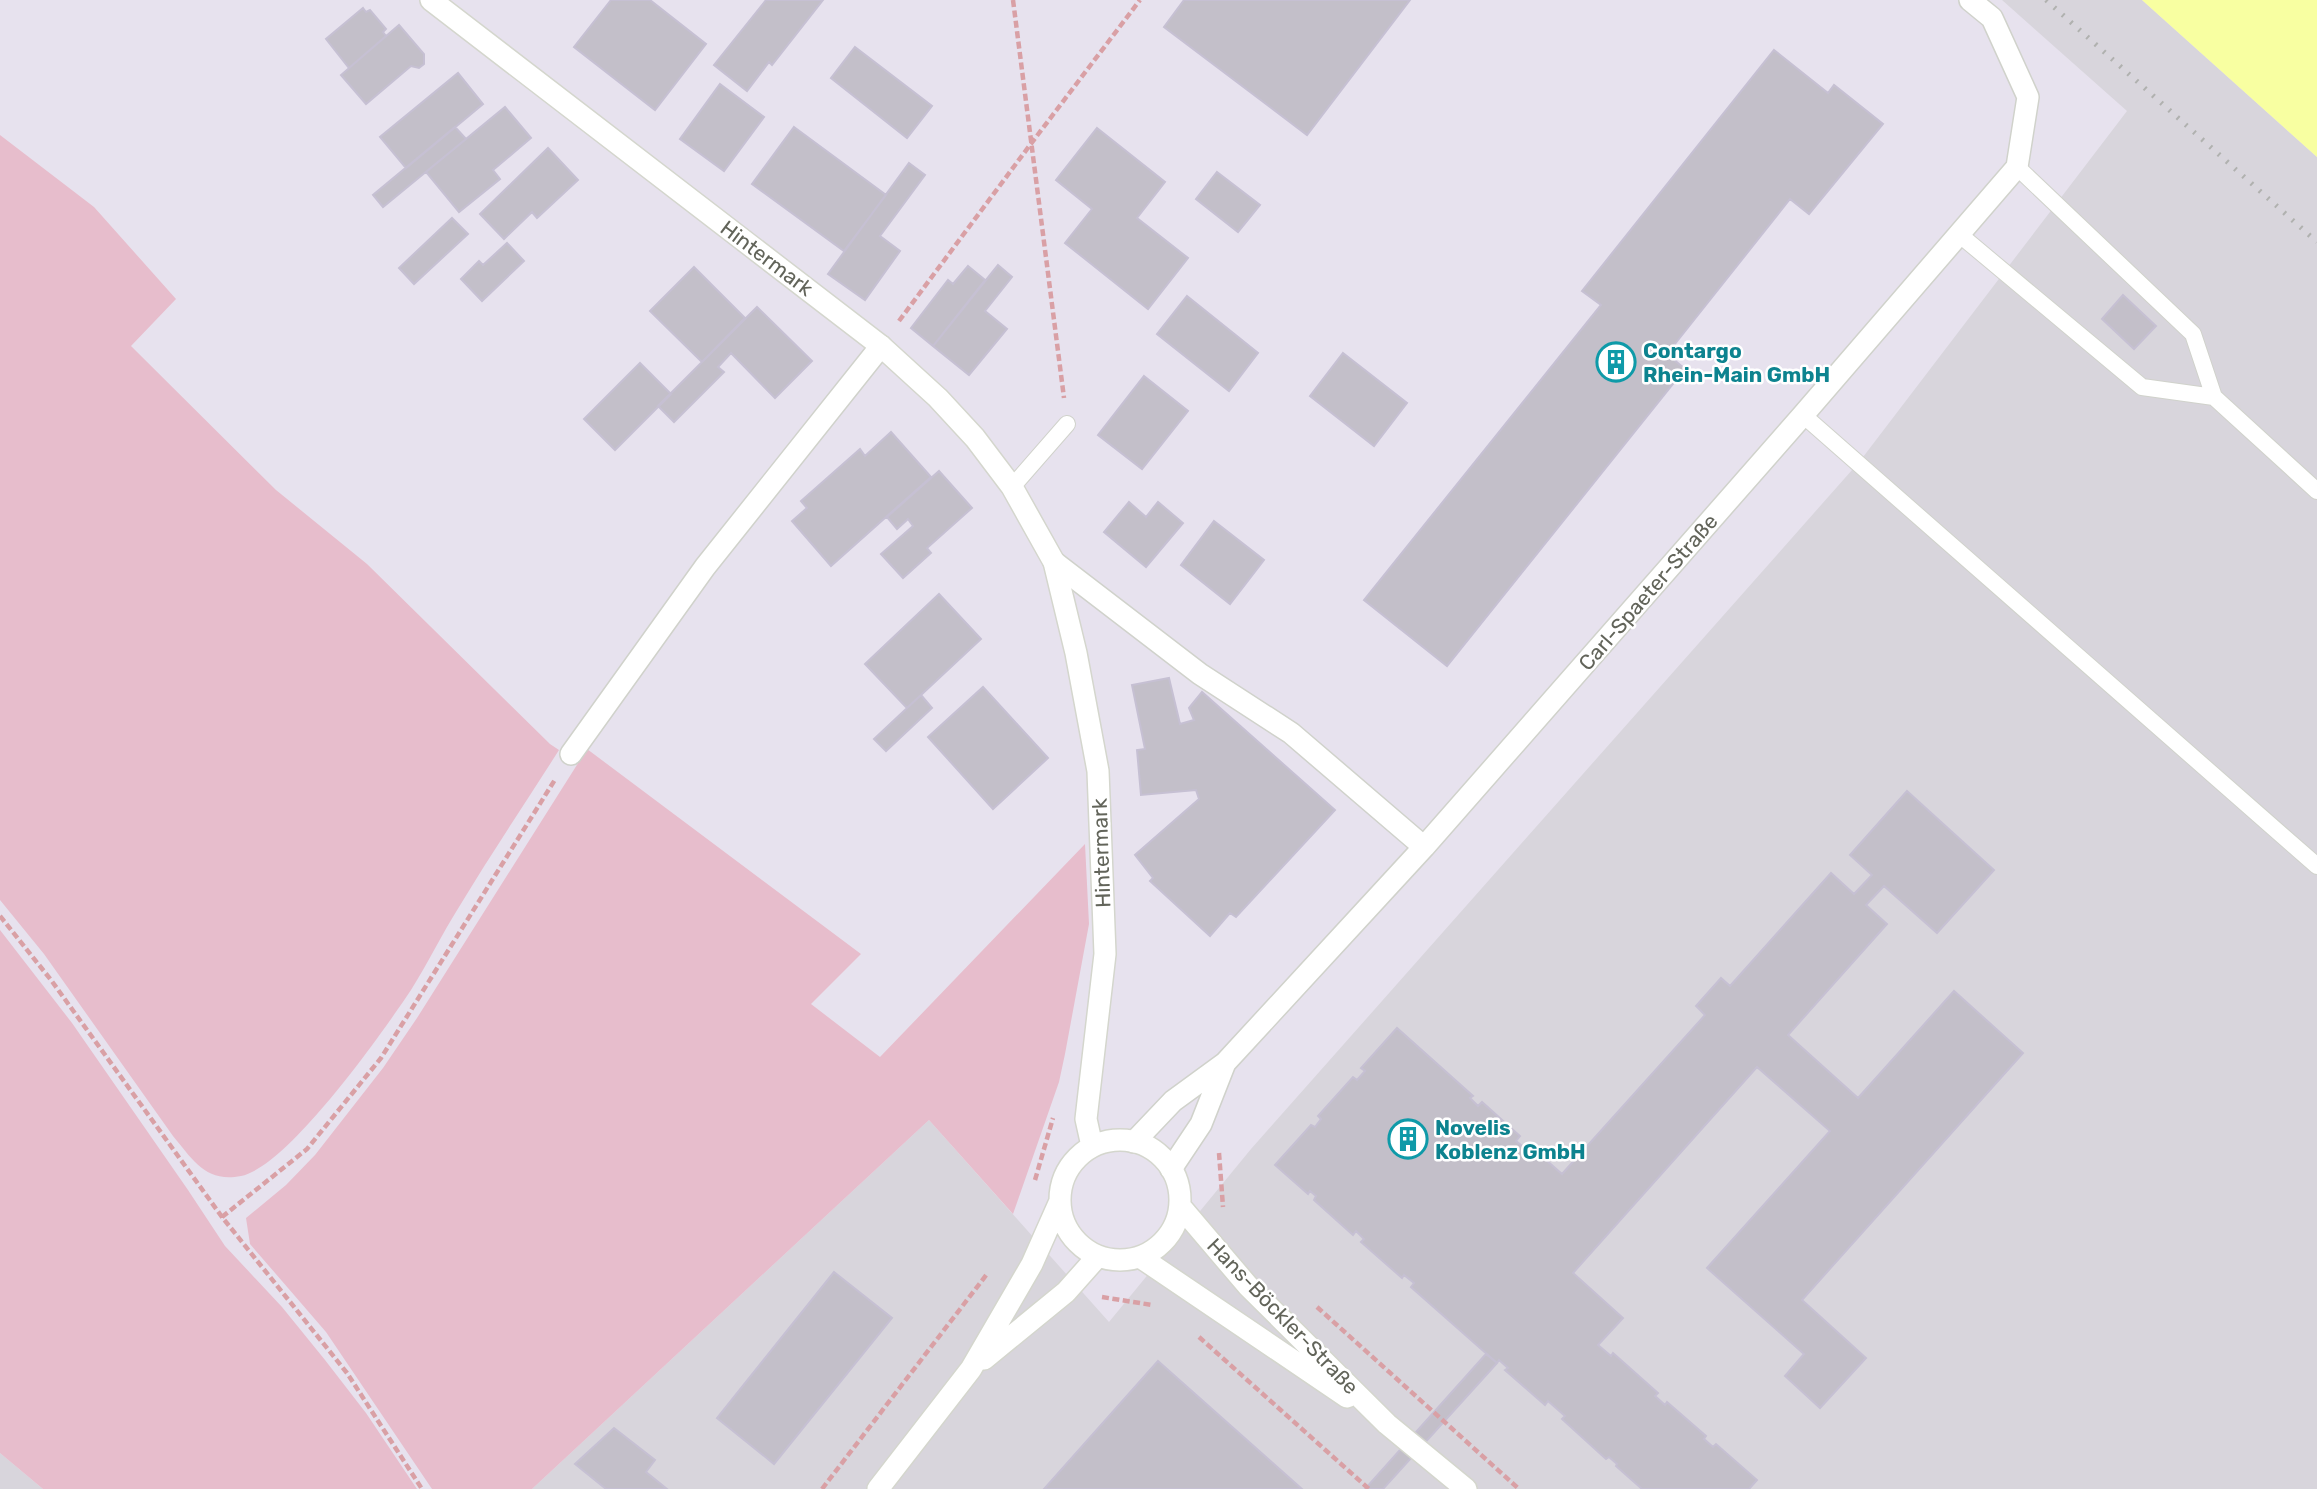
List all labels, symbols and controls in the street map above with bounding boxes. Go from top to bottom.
street label: Hintermark [716,215,818,301]
place label: Contargo Rhein-Main GmbH [1643,338,1830,387]
building icon: Contargo Rhein-Main GmbH [1595,341,1637,383]
street label: Carl-Spaeter-Straße [1573,509,1723,675]
street label: Hintermark [1087,798,1115,908]
place label: Novelis Koblenz GmbH [1435,1115,1586,1164]
building icon: Novelis Koblenz GmbH [1387,1118,1429,1160]
street label: Hans-Böckler-Straße [1202,1233,1364,1399]

